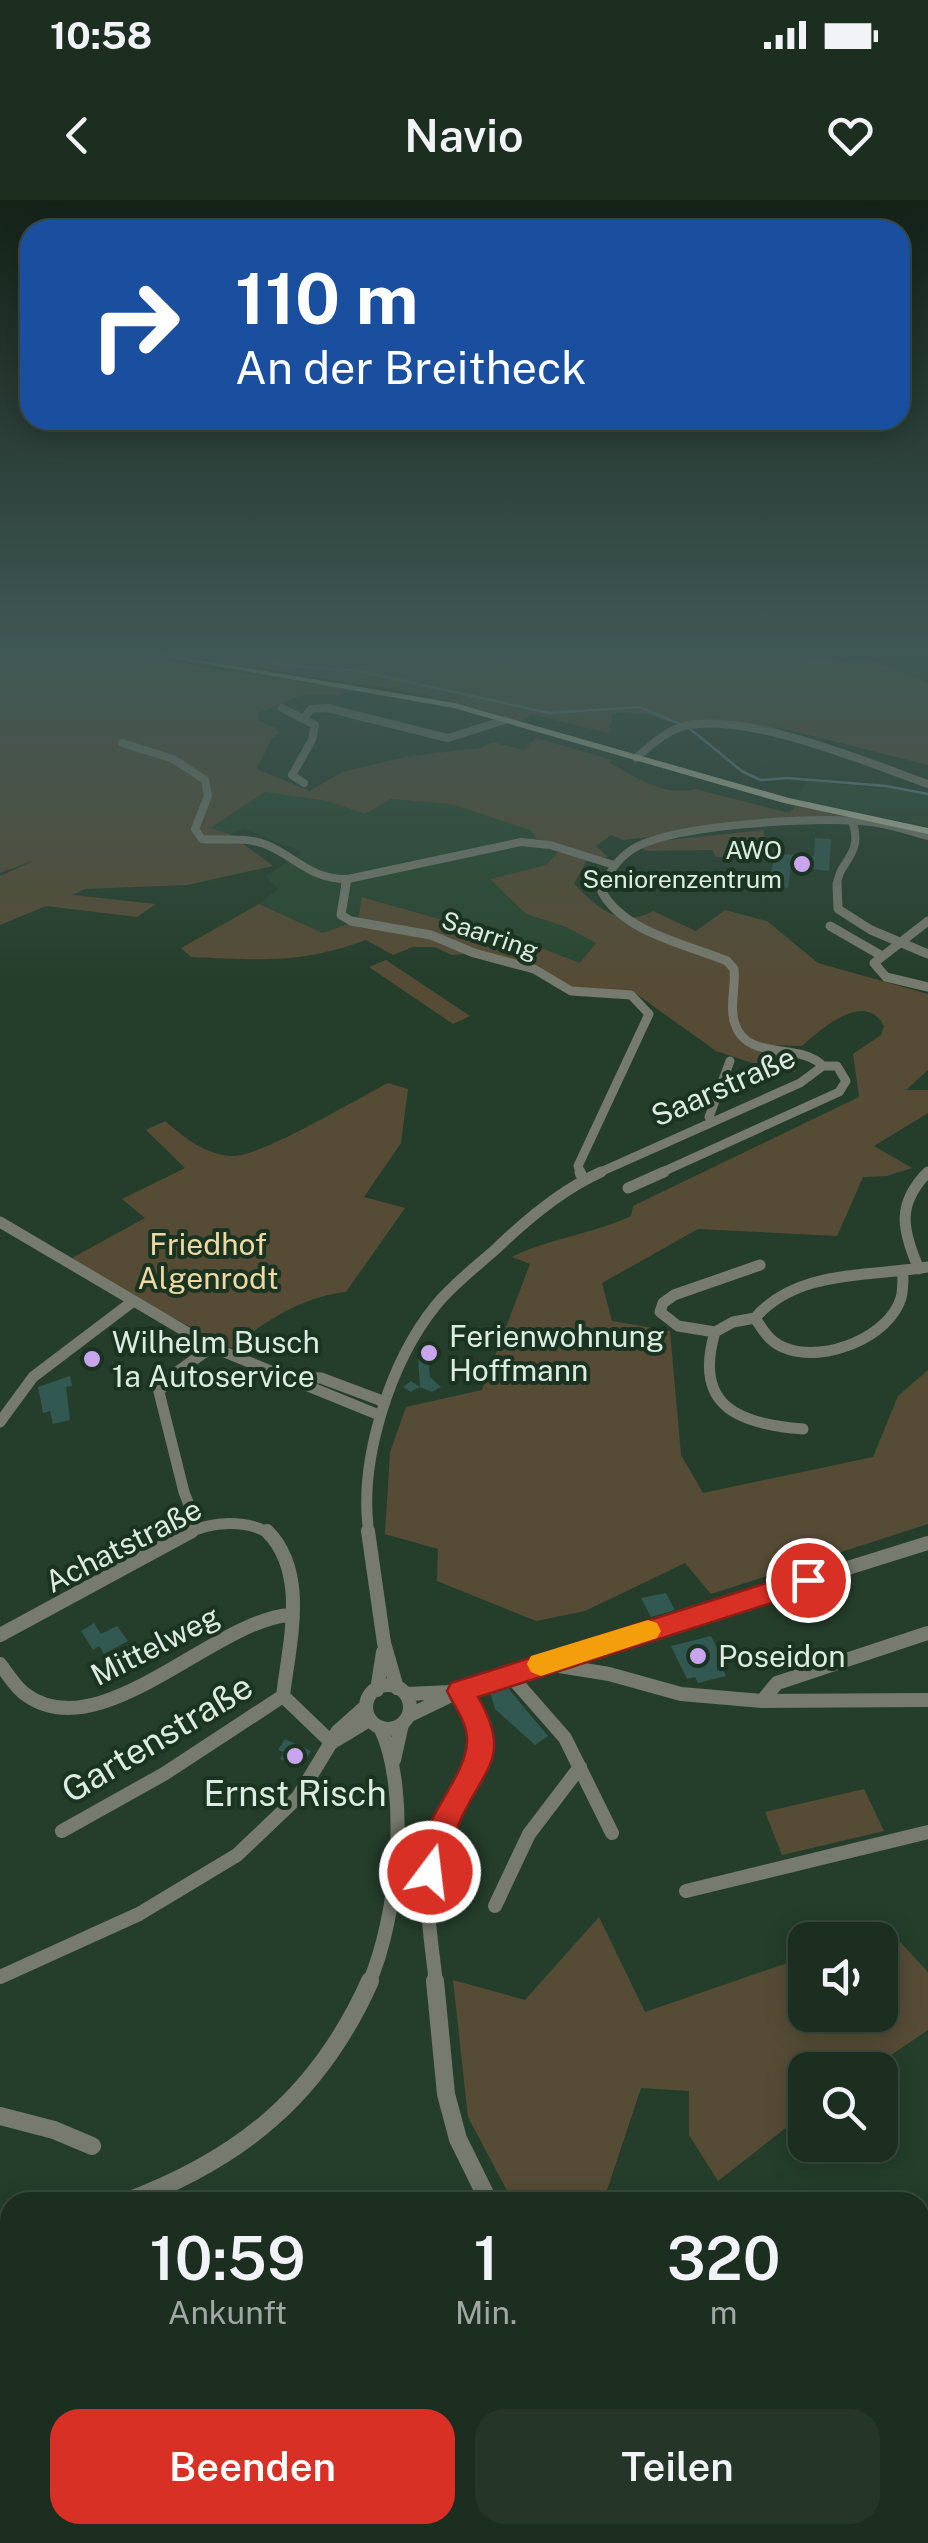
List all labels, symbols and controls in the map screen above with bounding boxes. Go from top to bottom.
text: 10:58 [50,13,152,58]
icon: back [50,108,105,163]
icon: heart [823,108,878,163]
text: Navio [404,109,524,162]
text: 110 m [235,257,419,340]
icon: right [70,260,200,390]
text: An der Breitheck [235,341,587,394]
place label: AWO Seniorenzentrum [582,835,782,894]
marker: AWO Seniorenzentrum [791,853,813,875]
street label: Saarring [438,905,542,965]
street label: Saarstraße [645,1038,801,1134]
park label: Friedhof Algenrodt [137,1226,279,1296]
place label: Ferienwohnung Hoffmann [449,1318,665,1388]
place label: Wilhelm Busch 1a Autoservice [112,1324,320,1394]
marker: Ferienwohnung Hoffmann [418,1342,440,1364]
marker: Wilhelm Busch 1a Autoservice [81,1348,103,1370]
street label: Achatstraße [39,1490,207,1600]
pin [766,1538,851,1623]
icon: arrive [781,1553,836,1608]
street label: Mittelweg [85,1597,225,1693]
place label: Poseidon [718,1638,845,1674]
marker: Poseidon [687,1645,709,1667]
street label: Gartenstraße [54,1665,260,1811]
marker: Ernst Risch [284,1745,306,1767]
place label: Ernst Risch [203,1773,387,1814]
position arrow [378,1820,482,1924]
map controls [788,1922,898,2162]
button: sound [788,1922,898,2032]
button: search [788,2052,898,2162]
text: 10:59 [150,2223,306,2294]
text: 1 [474,2223,499,2294]
text: 320 [667,2223,780,2294]
text: Ankunft [168,2294,287,2331]
text: Min. [455,2294,517,2331]
text: m [710,2294,737,2331]
button: Beenden [50,2409,455,2524]
button: Teilen [475,2409,880,2524]

